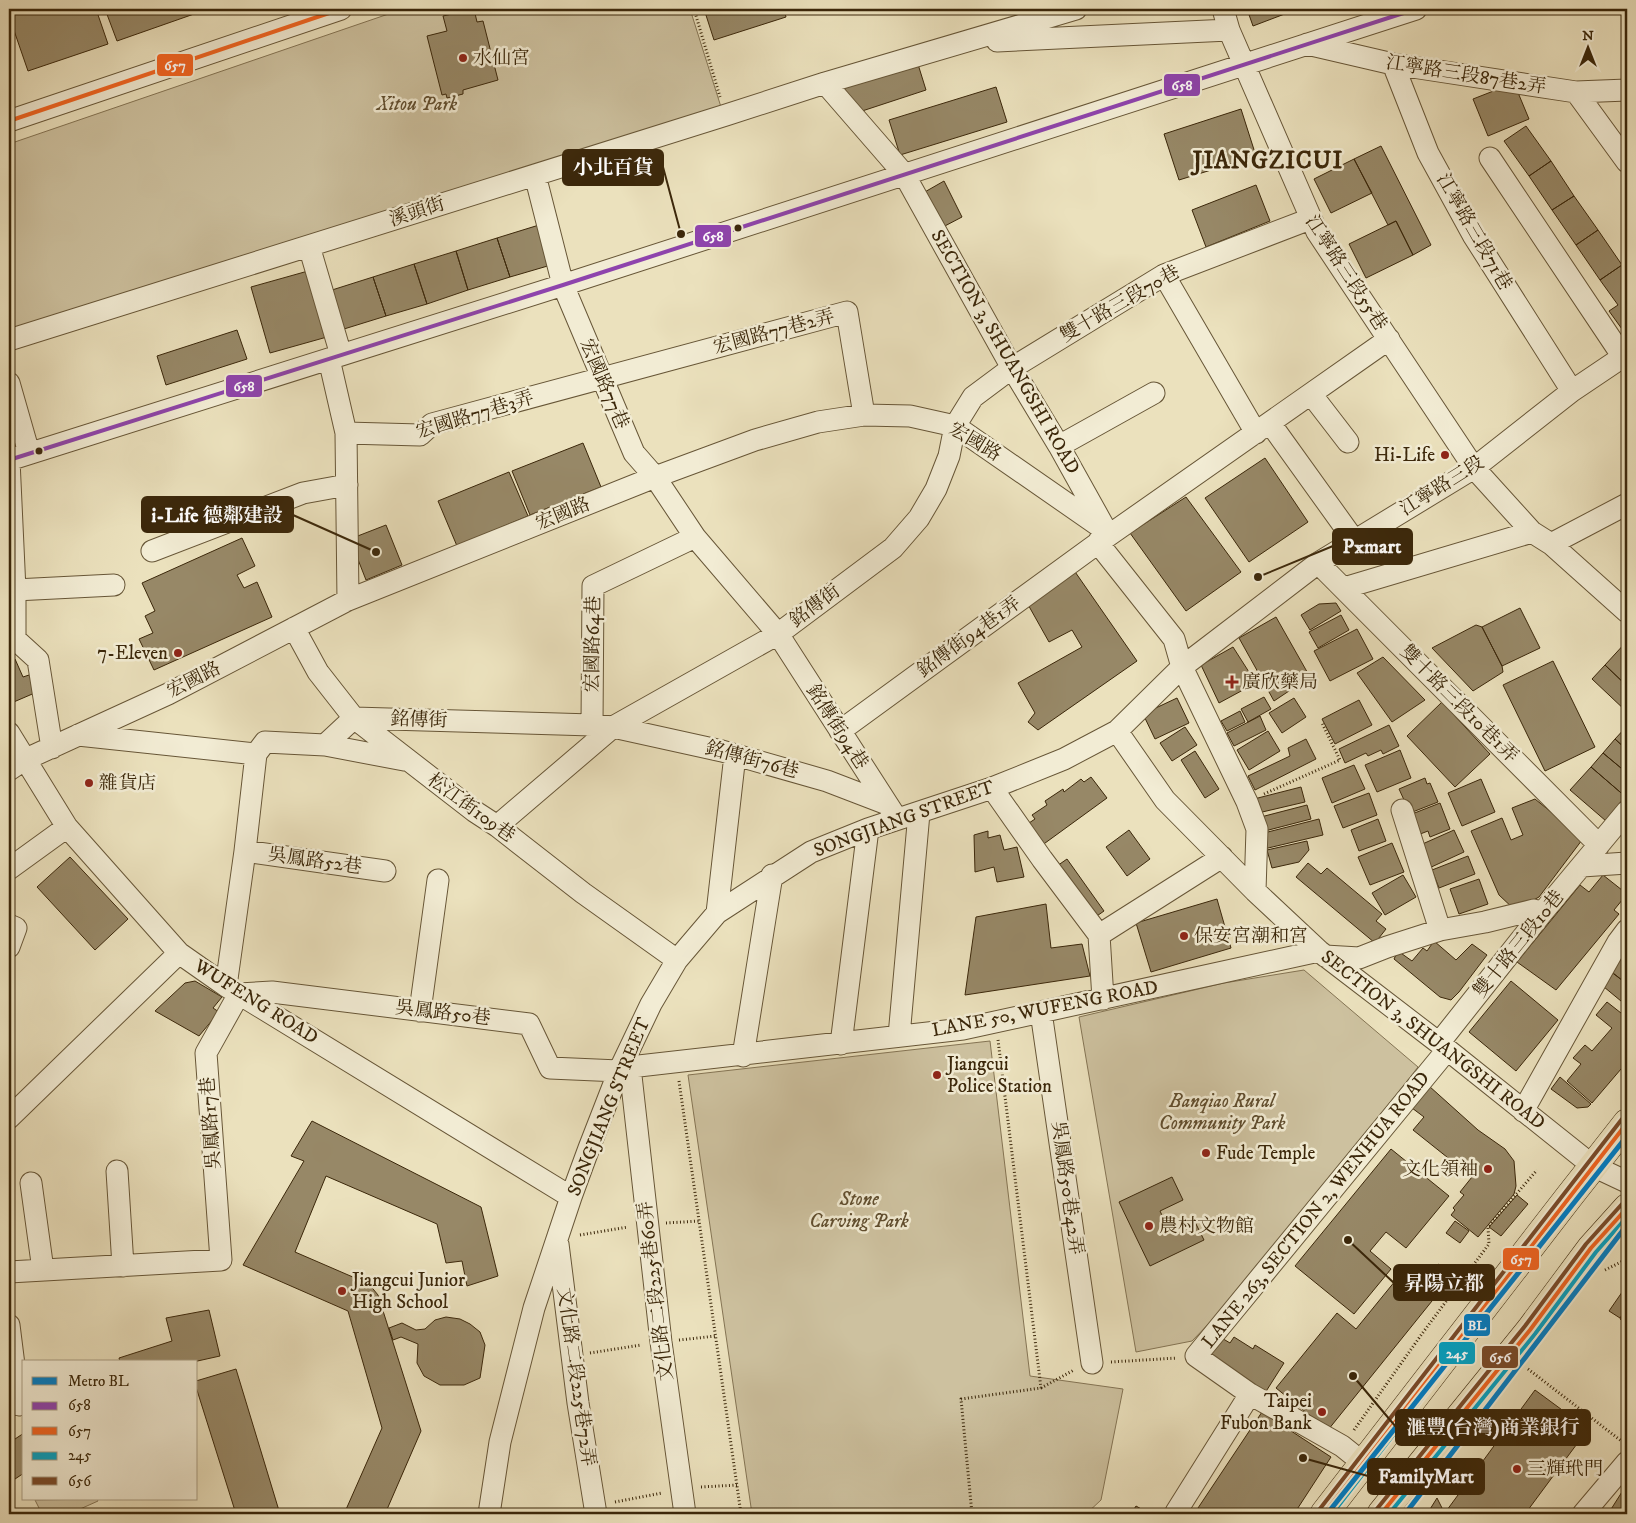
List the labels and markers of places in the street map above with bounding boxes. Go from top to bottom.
place label: 水仙宮 [473,47,530,70]
marker: 水仙宮 [457,52,469,64]
callout: 小北百貨 [563,150,663,185]
unlabelled marker [733,223,743,233]
place label: Hi-Life [1374,444,1435,467]
unlabelled marker [34,446,44,456]
marker: Hi-Life [1439,449,1451,461]
callout: i-Life 德鄰建設 [142,497,293,532]
callout: Pxmart [1333,529,1412,564]
place label: 7-Eleven [97,642,168,665]
marker: 7-Eleven [172,647,184,659]
place label: 廣欣藥局 [1242,671,1318,694]
marker: 廣欣藥局 [1226,676,1238,688]
place label: 雜貨店 [99,772,156,795]
marker: 雜貨店 [83,777,95,789]
place label: 保安宮潮和宮 [1194,925,1308,948]
marker: 保安宮潮和宮 [1178,930,1190,942]
place label: Jiangcui Police Station [945,1053,1052,1098]
marker: Jiangcui Police Station [931,1069,943,1081]
place label: Fude Temple [1216,1142,1315,1165]
marker: Fude Temple [1200,1147,1212,1159]
place label: 文化領袖 [1402,1158,1478,1181]
marker: 文化領袖 [1482,1163,1494,1175]
place label: 農村文物館 [1159,1215,1254,1238]
marker: 農村文物館 [1143,1220,1155,1232]
callout: 昇陽立都 [1394,1265,1494,1300]
place label: Jiangcui Junior High School [350,1269,465,1314]
marker: Jiangcui Junior High School [336,1285,348,1297]
place label: Taipei Fubon Bank [1220,1390,1313,1435]
marker: Taipei Fubon Bank [1316,1406,1328,1418]
callout: 滙豐(台灣)商業銀行 [1396,1410,1590,1445]
place label: 三輝玳門 [1527,1458,1603,1481]
callout: FamilyMart [1368,1459,1484,1494]
marker: 三輝玳門 [1511,1463,1523,1475]

